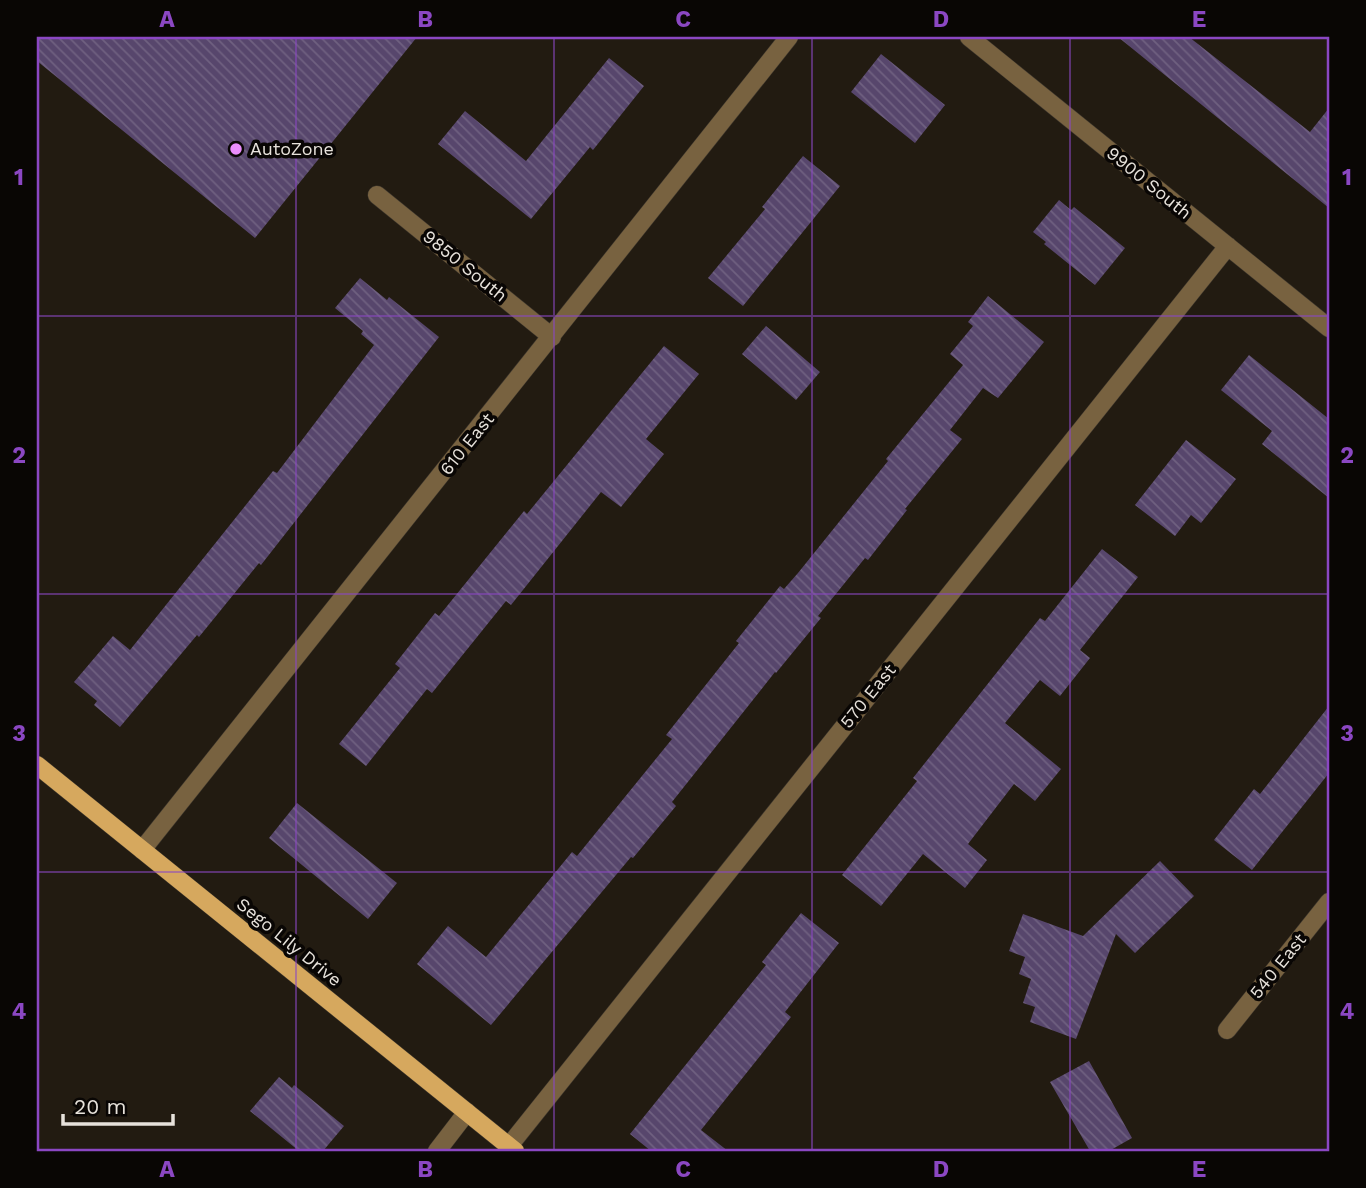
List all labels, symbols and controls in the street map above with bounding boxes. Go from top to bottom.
text: A [159,6,175,33]
text: B [417,6,433,33]
text: C [675,6,691,33]
text: D [933,6,949,33]
text: E [1192,6,1206,33]
place label: AutoZone [250,138,334,159]
marker: AutoZone [228,141,244,157]
street label: 9900 South [1103,142,1196,223]
text: 1 [14,164,24,191]
text: 1 [1342,164,1352,191]
street label: 9850 South [419,225,512,306]
street label: 610 East [435,408,498,479]
text: 2 [12,442,26,469]
text: 2 [1340,442,1354,469]
street label: 570 East [835,659,900,732]
text: 3 [12,720,26,747]
text: 3 [1340,720,1354,747]
street label: Sego Lily Drive [233,893,346,990]
street label: 540 East [1245,929,1310,1002]
text: 4 [12,998,27,1025]
text: 4 [1340,998,1355,1025]
scale bar [63,1083,173,1127]
text: 20 m [74,1094,126,1119]
text: A [159,1156,175,1183]
text: B [417,1156,433,1183]
text: C [675,1156,691,1183]
text: D [933,1156,949,1183]
text: E [1192,1156,1206,1183]

